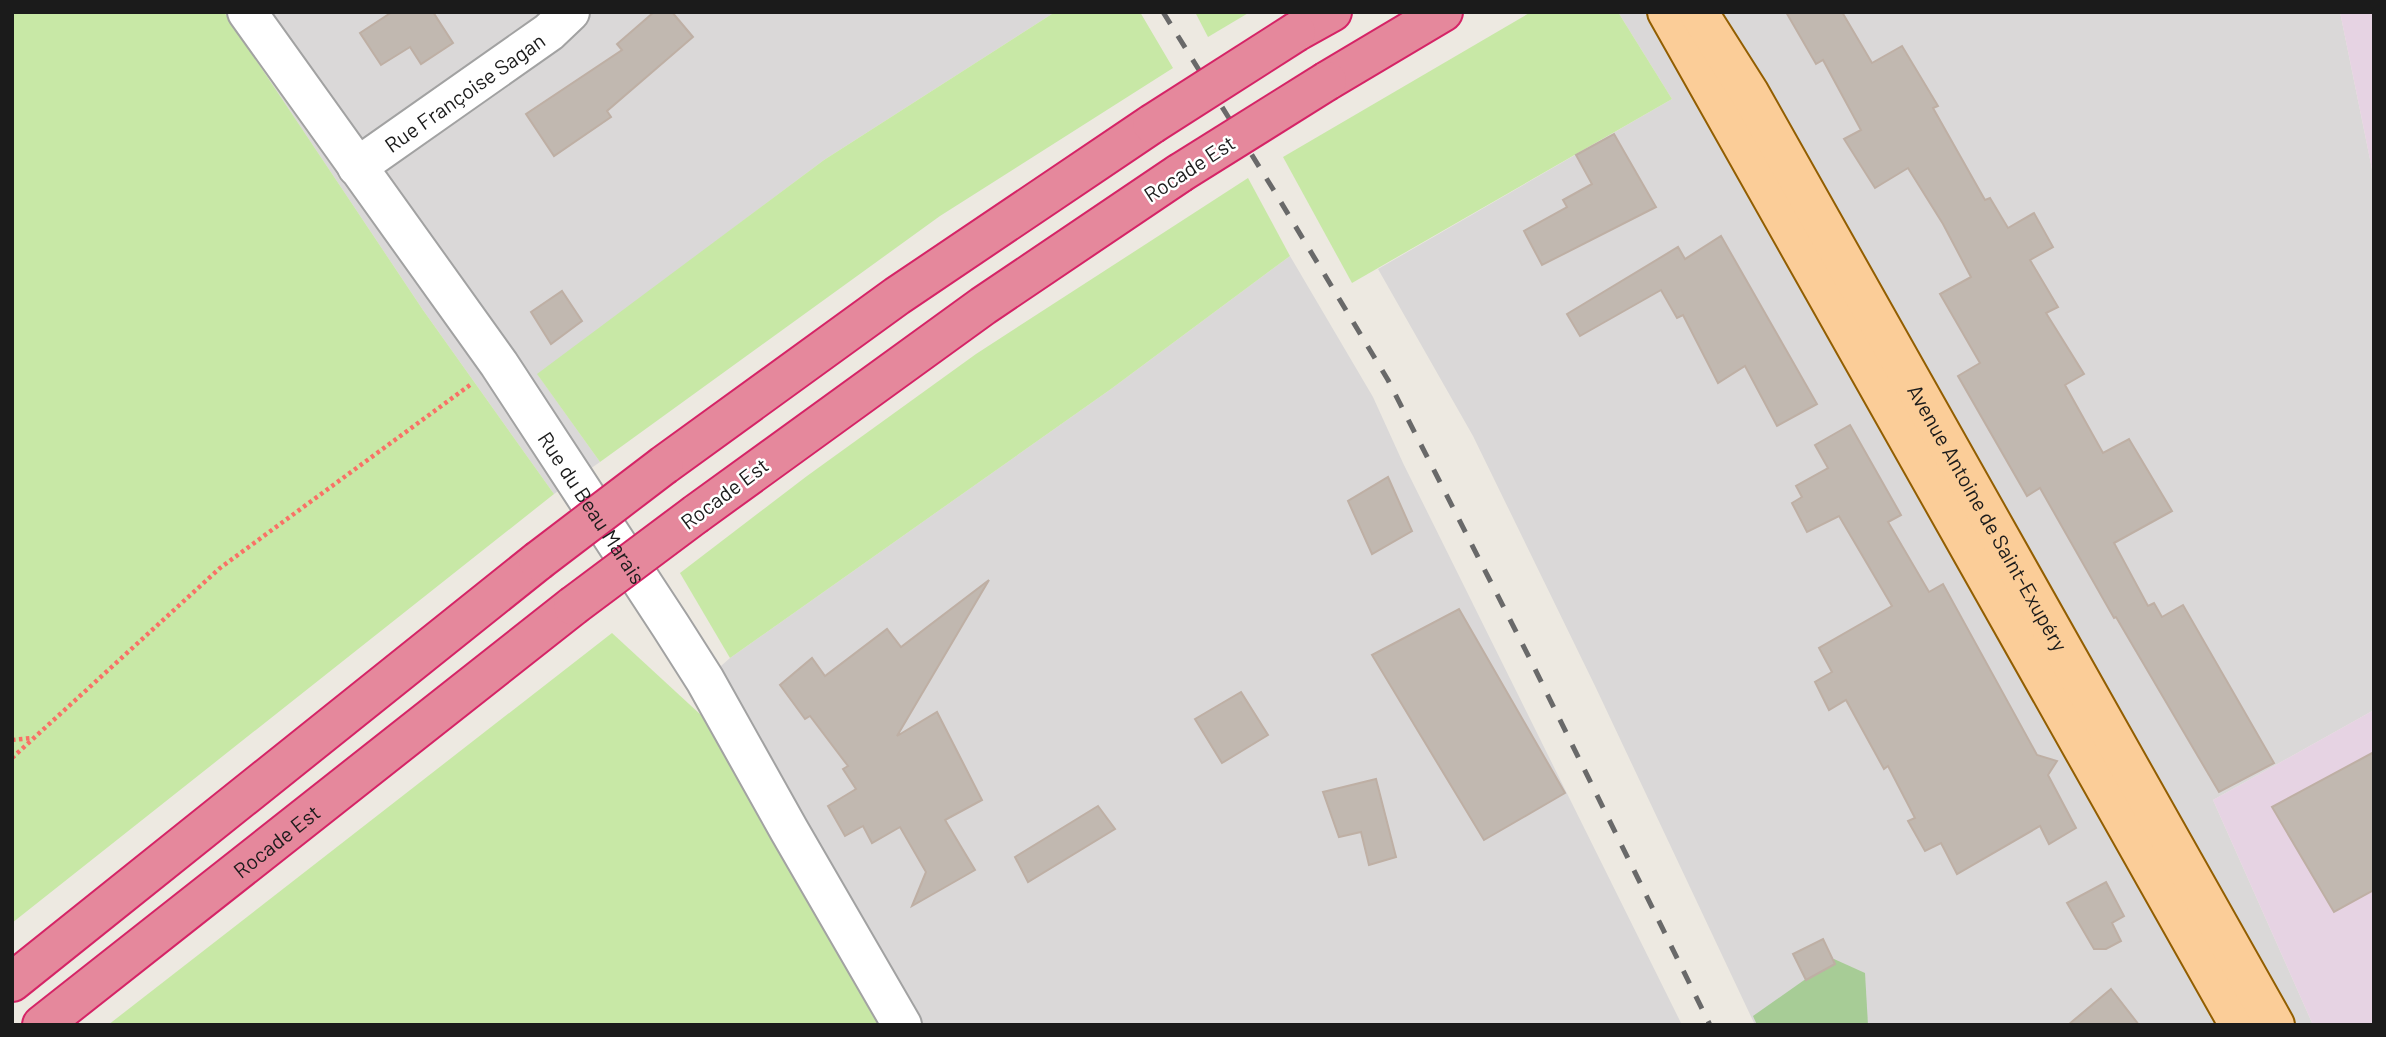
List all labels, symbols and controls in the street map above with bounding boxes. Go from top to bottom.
street label: Rue Françoise Sagan [379,27,549,157]
street label: Rocade Est [1139,129,1239,207]
street label: Avenue Antoine de Saint-Exupéry [1903,379,2074,655]
street label: Rue du Beau Marais [534,426,652,588]
street label: Rocade Est [675,452,773,534]
street label: Rocade Est [228,799,324,882]

